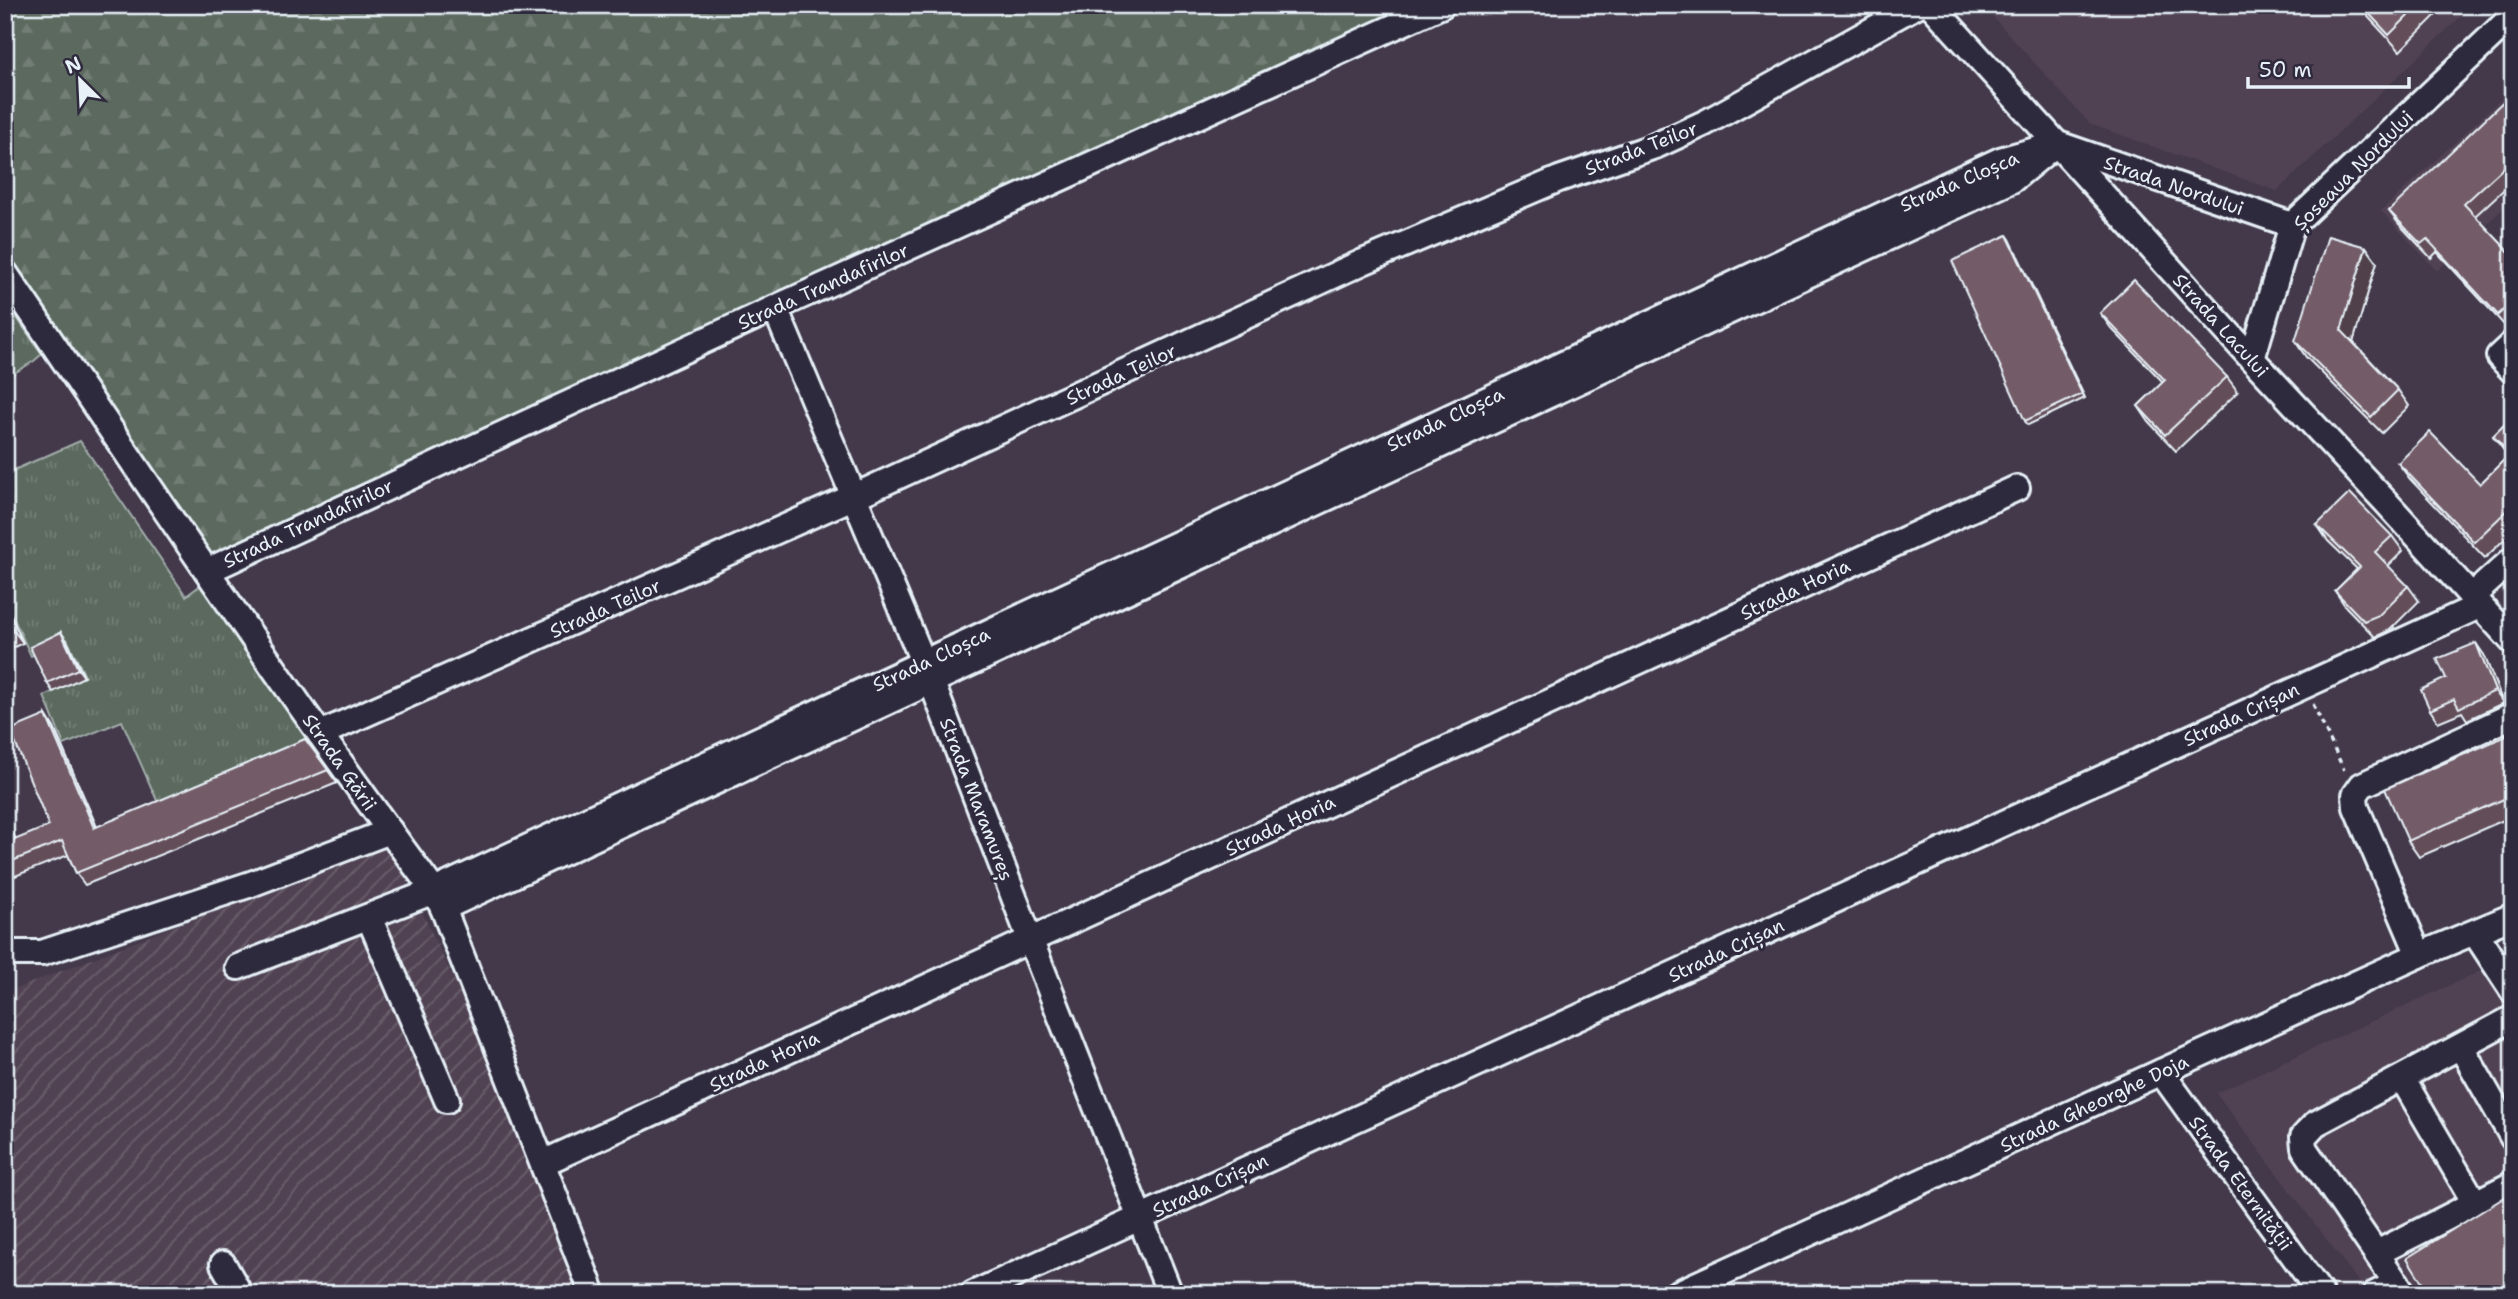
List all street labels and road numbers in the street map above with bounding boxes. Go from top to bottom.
street label: Șoseaua Nordului [2288,105,2420,237]
street label: Strada Teilor [1581,115,1701,181]
street label: Strada Cloșca [1896,145,2023,219]
street label: Strada Nordului [2101,150,2247,221]
street label: Strada Trandafirilor [734,237,913,335]
street label: Strada Lacului [2167,268,2274,383]
street label: Strada Teilor [1062,338,1180,411]
street label: Strada Cloșca [1383,381,1508,458]
street label: Strada Trandafirilor [219,473,397,574]
street label: Strada Horia [1736,553,1854,626]
street label: Strada Teilor [546,573,665,644]
street label: Strada Cloșca [869,621,994,698]
street label: Strada Crișan [2179,677,2304,753]
street label: Strada Gării [297,709,382,816]
street label: Strada Maramureș [933,714,1019,884]
street label: Strada Horia [1221,789,1339,862]
street label: Strada Crișan [1664,913,1789,989]
street label: Strada Horia [705,1025,823,1098]
street label: Strada Gheorghe Doja [1996,1049,2193,1158]
street label: Strada Eternității [2182,1111,2298,1256]
street label: Strada Crișan [1148,1148,1273,1224]

